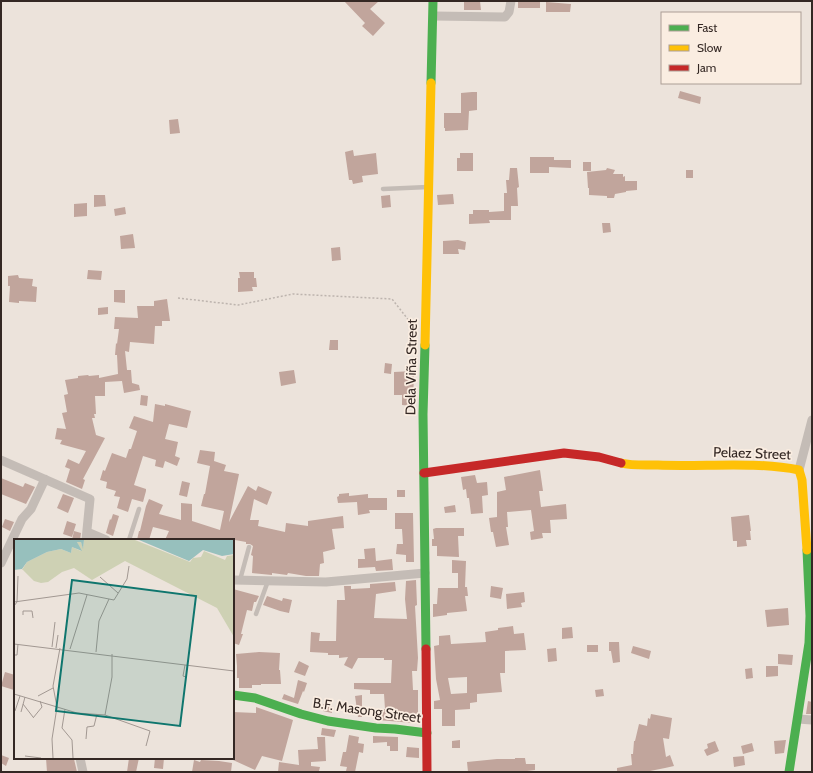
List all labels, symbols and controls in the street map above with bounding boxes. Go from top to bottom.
legend [661,12,801,84]
text: Fast [697,20,717,35]
text: Slow [697,40,722,55]
text: Jam [696,60,716,75]
street label: Dela Viña Street [401,318,421,415]
street label: Pelaez Street [713,443,792,463]
inset map [14,539,234,759]
street label: B.F. Masong Street [312,693,423,727]

